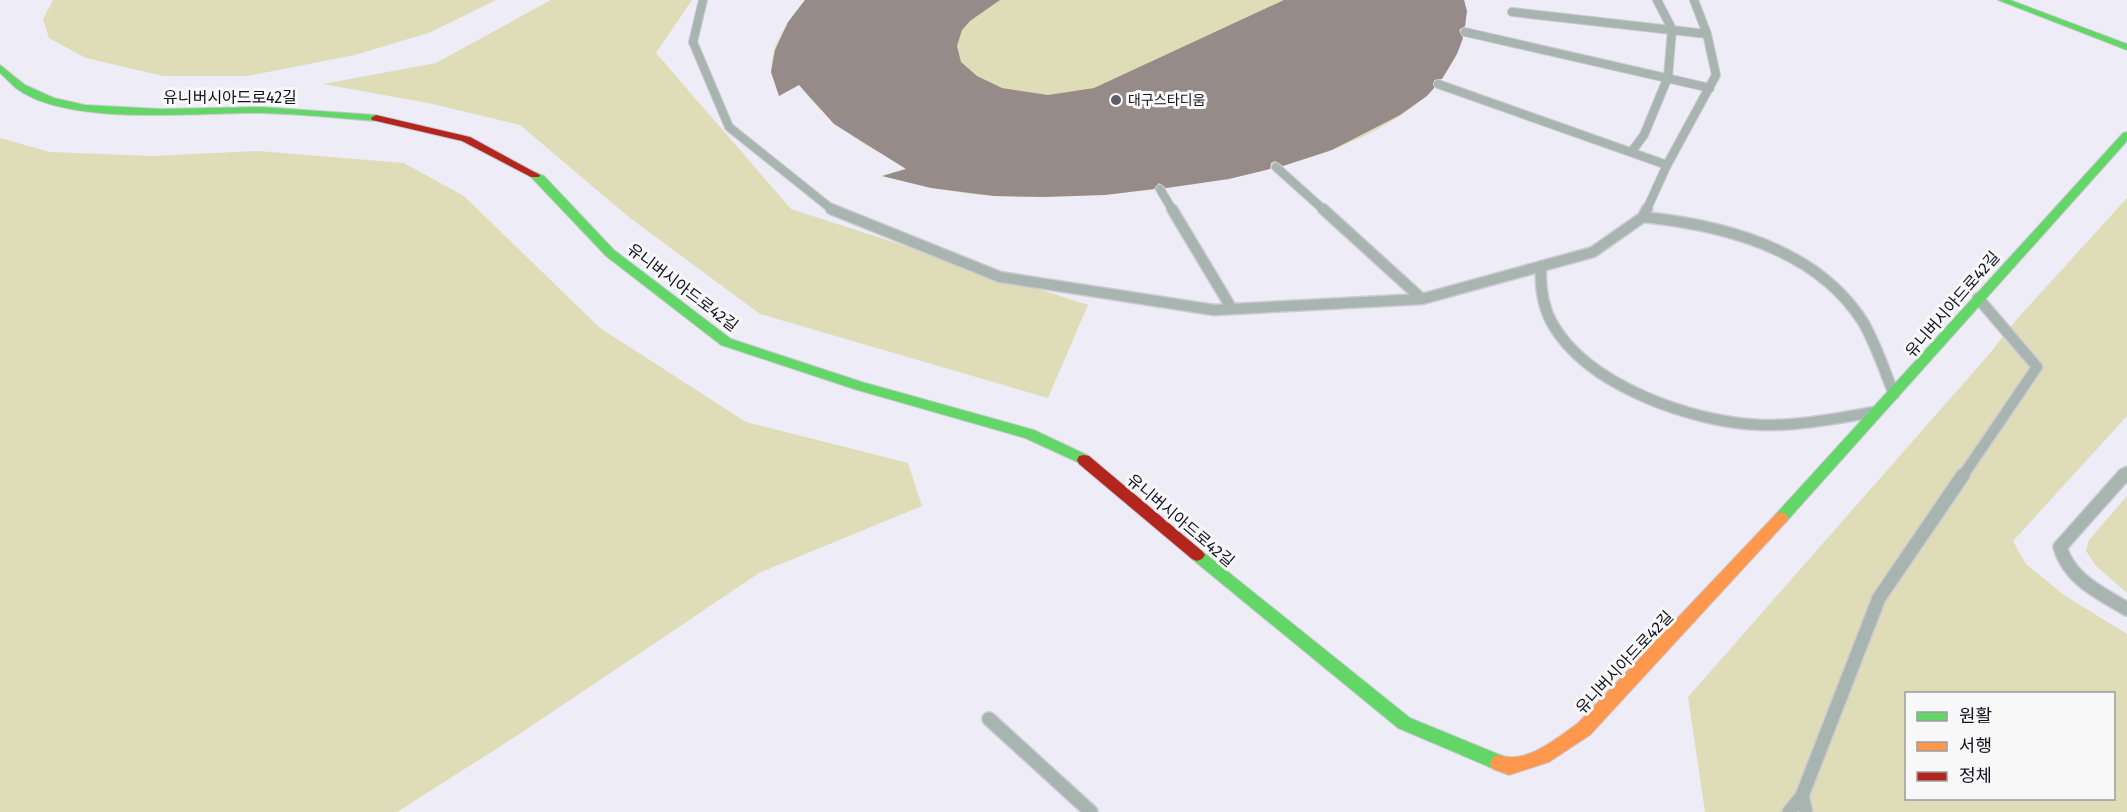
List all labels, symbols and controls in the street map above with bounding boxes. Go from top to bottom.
street label: 유니버시아드로42길 [163,88,297,107]
place label: 대구스타디움 [1128,92,1205,109]
marker: 대구스타디움 [1109,93,1123,107]
street label: 유니버시아드로42길 [624,240,742,335]
street label: 유니버시아드로42길 [1901,248,2003,361]
street label: 유니버시아드로42길 [1123,470,1238,571]
street label: 유니버시아드로42길 [1572,607,1677,718]
legend [1905,692,2115,800]
text: 원활 [1959,705,1992,727]
text: 서행 [1959,735,1992,757]
text: 정체 [1959,765,1992,787]

